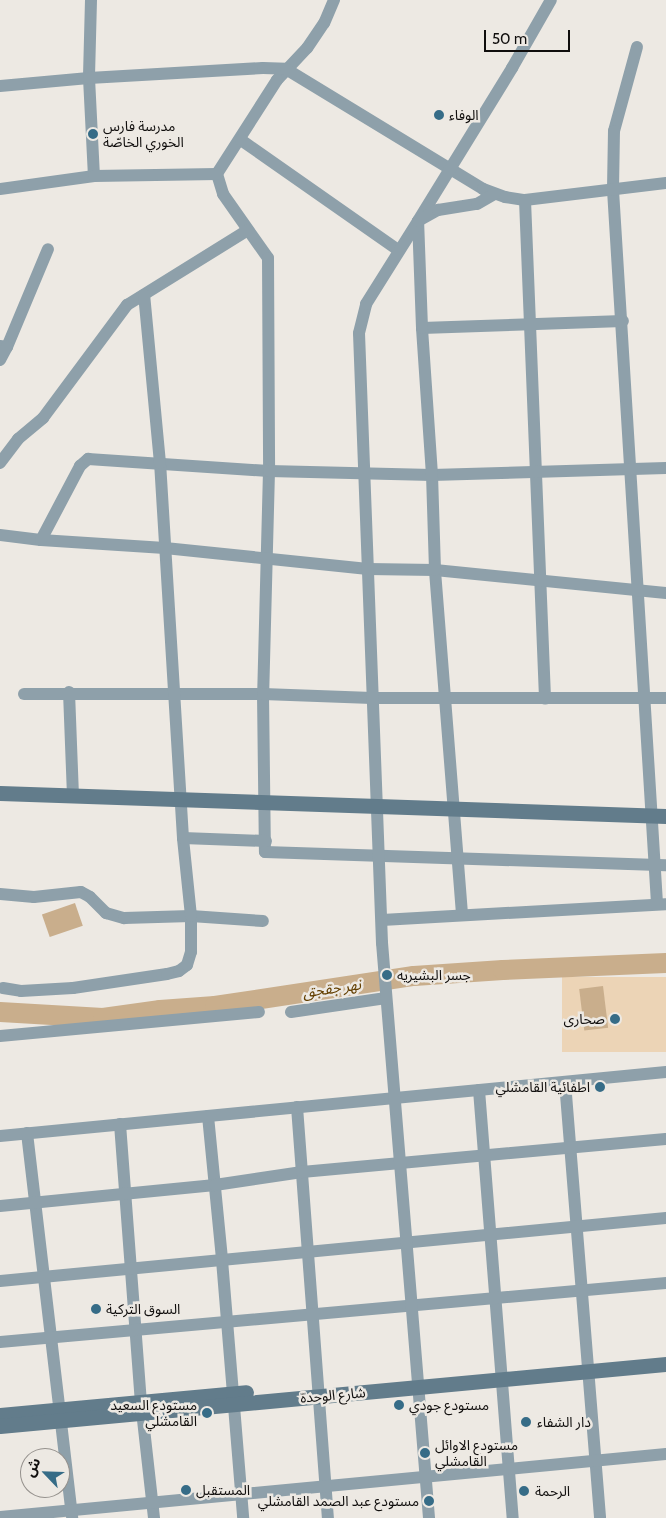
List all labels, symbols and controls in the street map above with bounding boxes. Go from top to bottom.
scale bar [486,20,572,52]
text: 50 m [492,30,527,48]
place label: الوفاء [449,107,479,123]
marker: الوفاء [433,109,445,121]
place label: مدرسة فارس الخوري الخاصّة [103,118,184,150]
marker: مدرسة فارس الخوري الخاصّة [87,128,99,140]
place label: جسر البشيريه [397,967,471,983]
marker: جسر البشيريه [381,969,393,981]
water label: نهر جقجق [302,976,362,1002]
place label: صحارى [564,1011,605,1027]
marker: صحارى [609,1013,621,1025]
place label: اطفائية القامشلي [496,1079,590,1095]
marker: اطفائية القامشلي [594,1081,606,1093]
place label: السوق التركية [106,1301,180,1317]
marker: السوق التركية [90,1303,102,1315]
street label: شارع الوحدة [300,1384,366,1406]
place label: مستودع السعيد القامشلي [110,1397,197,1430]
place label: مستودع جودي [409,1397,489,1413]
marker: مستودع جودي [393,1399,405,1411]
marker: مستودع السعيد القامشلي [201,1407,213,1419]
place label: دار الشفاء [537,1414,591,1430]
marker: دار الشفاء [519,1415,533,1429]
place label: مستودع الاوائل القامشلي [435,1437,518,1470]
marker: مستودع الاوائل القامشلي [419,1447,431,1459]
north arrow [20,1448,70,1498]
text: ش [20,1455,44,1480]
place label: المستقبل [196,1482,250,1498]
place label: الرحمة [535,1483,570,1499]
marker: المستقبل [180,1484,192,1496]
marker: الرحمة [517,1484,531,1498]
place label: مستودع عبد الصمد القامشلي [258,1493,419,1509]
marker: مستودع عبد الصمد القامشلي [423,1495,435,1507]

